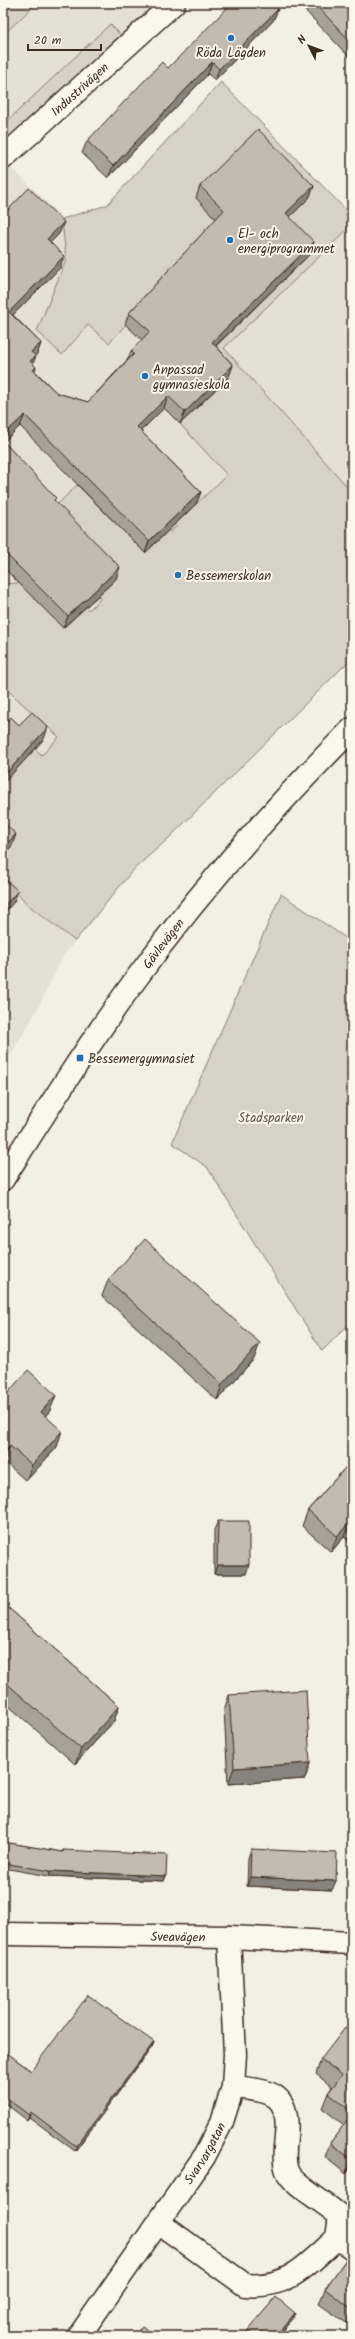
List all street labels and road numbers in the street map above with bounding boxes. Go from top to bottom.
street label: Industrivägen [46,58,114,122]
street label: Gävlevägen [138,914,190,974]
street label: Sveavägen [150,1927,206,1949]
street label: Svarvargatan [179,2119,232,2189]

